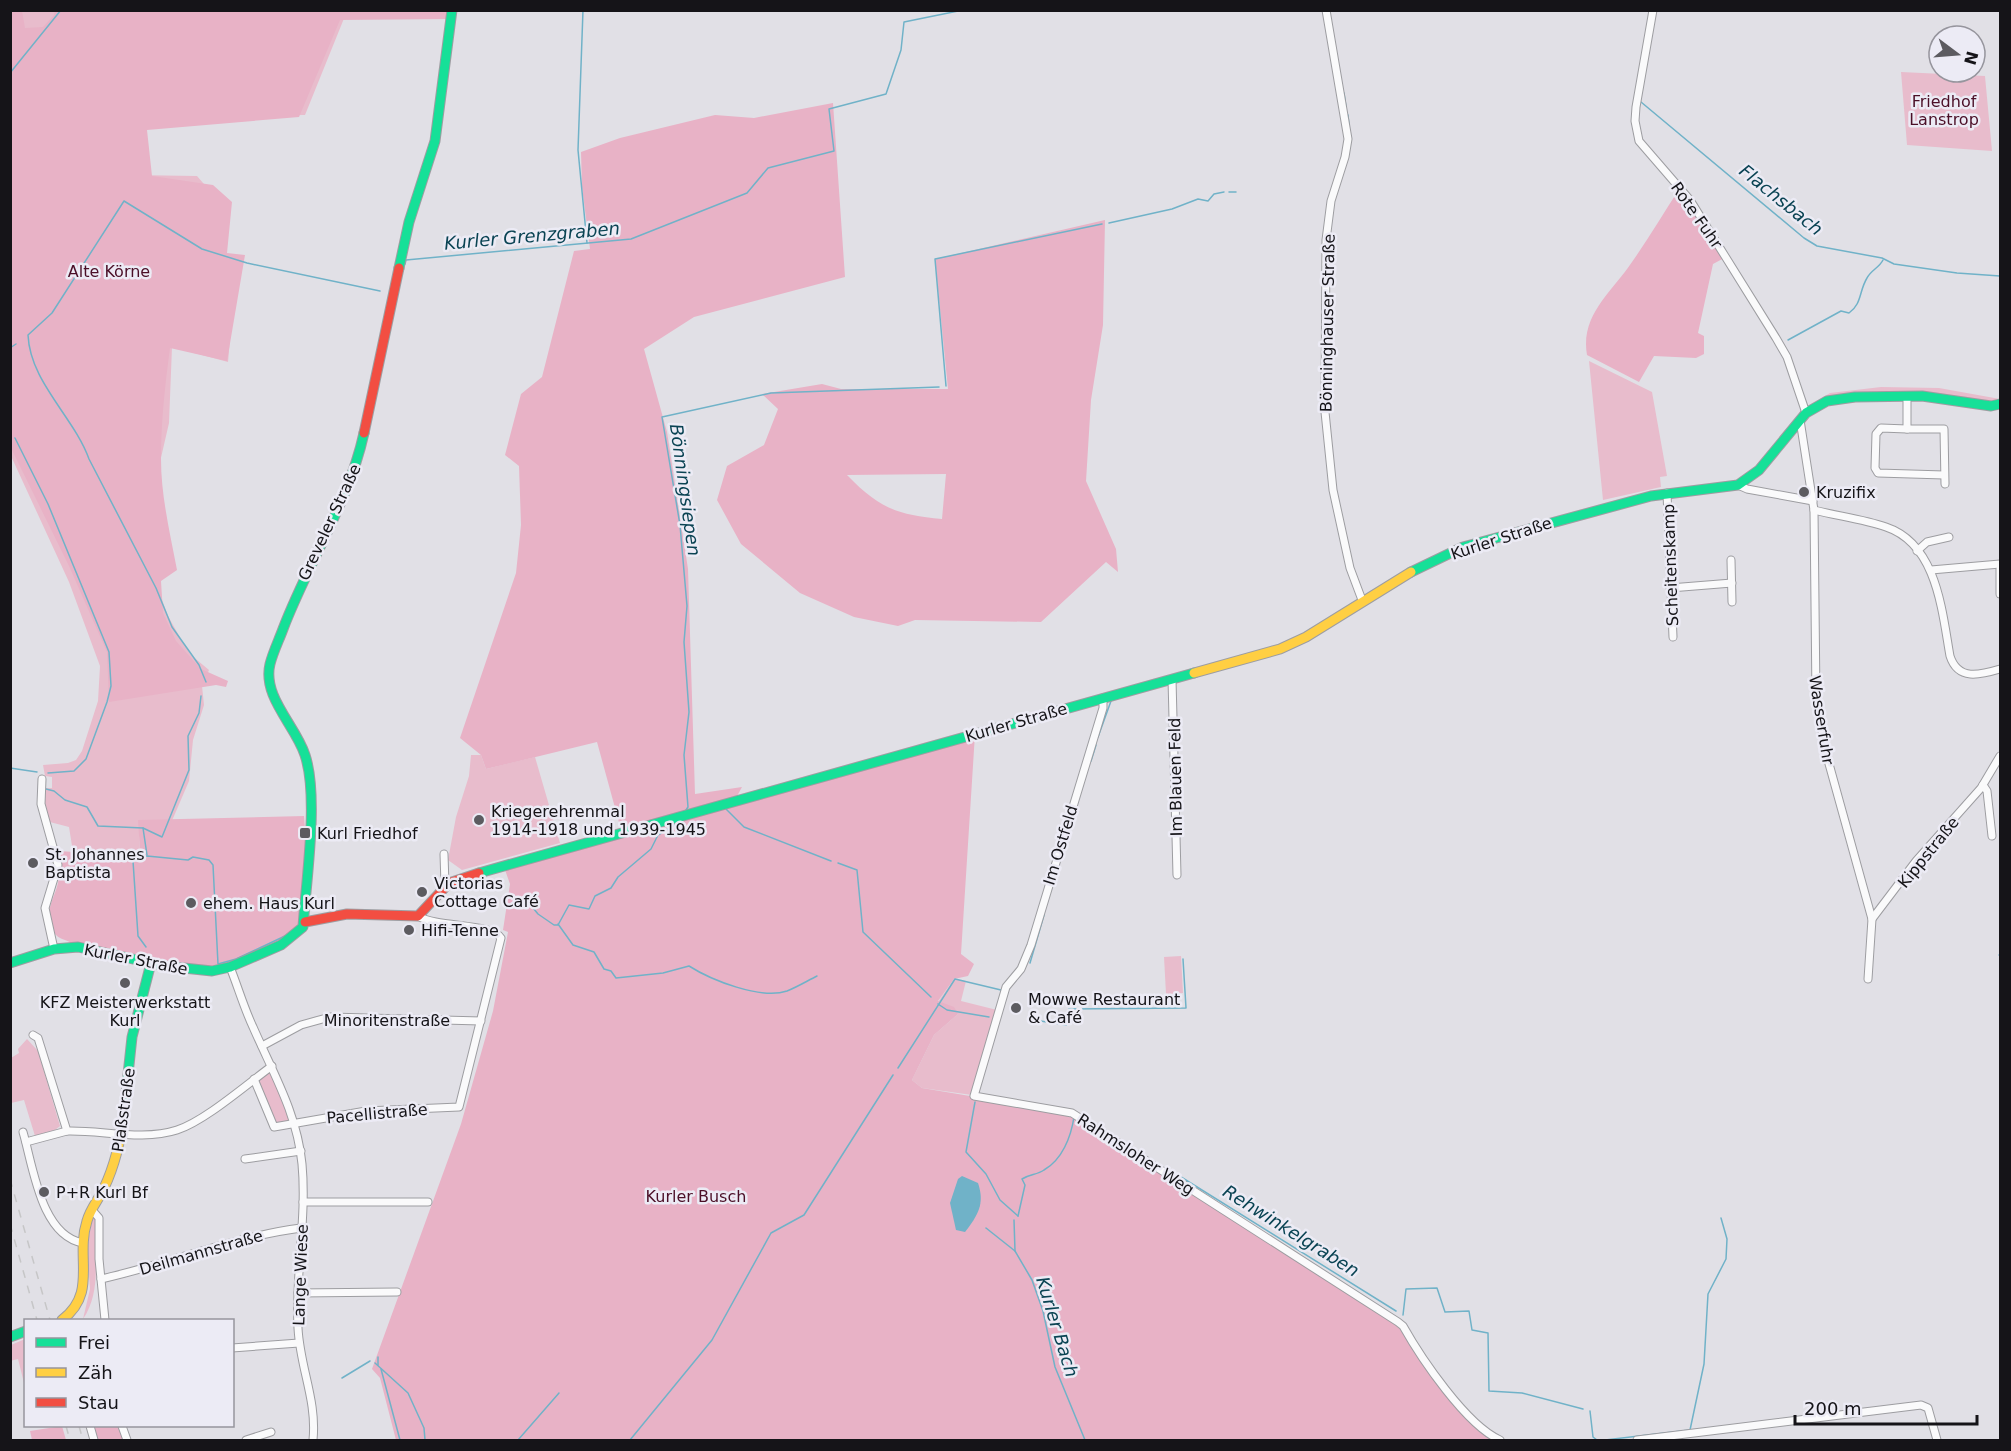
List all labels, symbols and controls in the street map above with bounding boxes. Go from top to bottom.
north arrow [1927,24,1987,84]
text: N [1960,49,1982,67]
park label: Friedhof Lanstrop [1909,92,1979,129]
water label: Flachsbach [1736,160,1827,239]
street label: Rote Fuhr [1667,178,1727,252]
water label: Kurler Grenzgraben [443,217,621,254]
street label: Bönninghauser Straße [1316,234,1339,412]
park label: Alte Körne [68,262,150,281]
water label: Bönningsiepen [666,422,705,557]
street label: Greveler Straße [294,461,365,584]
place label: Kruzifix [1816,483,1876,502]
marker: Kruzifix [1797,485,1811,499]
street label: Scheitenskamp [1659,503,1682,627]
street label: Kurler Straße [1448,513,1554,564]
street label: Wasserfuhr [1805,674,1838,767]
street label: Kurler Straße [963,699,1069,746]
street label: Im Blauen Feld [1165,718,1186,836]
place label: Kriegerehrenmal 1914-1918 und 1939-1945 [491,802,706,839]
street label: Im Ostfeld [1039,803,1082,887]
marker: Kriegerehrenmal 1914-1918 und 1939-1945 [472,813,486,827]
street label: Kippstraße [1894,813,1963,892]
place label: Kurl Friedhof [317,824,418,843]
marker: Kurl Friedhof [298,826,312,840]
place label: St. Johannes Baptista [45,845,145,882]
marker: St. Johannes Baptista [26,856,40,870]
place label: Victorias Cottage Café [434,874,539,911]
marker: Victorias Cottage Café [415,885,429,899]
place label: ehem. Haus Kurl [203,894,335,913]
marker: ehem. Haus Kurl [184,896,198,910]
place label: Hifi-Tenne [421,921,499,940]
marker: Hifi-Tenne [402,923,416,937]
street label: Kurler Straße [83,940,189,979]
marker: KFZ Meisterwerkstatt Kurl [118,976,132,990]
place label: Mowwe Restaurant & Café [1028,990,1180,1027]
place label: KFZ Meisterwerkstatt Kurl [40,993,210,1030]
marker: Mowwe Restaurant & Café [1009,1001,1023,1015]
street label: Minoritenstraße [324,1011,450,1030]
street label: Plaßstraße [108,1067,139,1153]
street label: Pacellistraße [326,1100,428,1127]
street label: Rahmsloher Weg [1074,1110,1198,1199]
water label: Rehwinkelgraben [1219,1180,1363,1281]
place label: P+R Kurl Bf [56,1183,148,1202]
marker: P+R Kurl Bf [37,1185,51,1199]
park label: Kurler Busch [646,1187,746,1206]
street label: Lange Wiese [289,1224,312,1326]
street label: Deilmannstraße [137,1226,265,1279]
water label: Kurler Bach [1032,1274,1083,1380]
legend [24,1319,234,1427]
text: Frei [78,1332,110,1353]
text: Zäh [78,1362,113,1383]
scale bar [1795,1388,1976,1426]
text: Stau [78,1392,119,1413]
text: 200 m [1804,1398,1862,1419]

